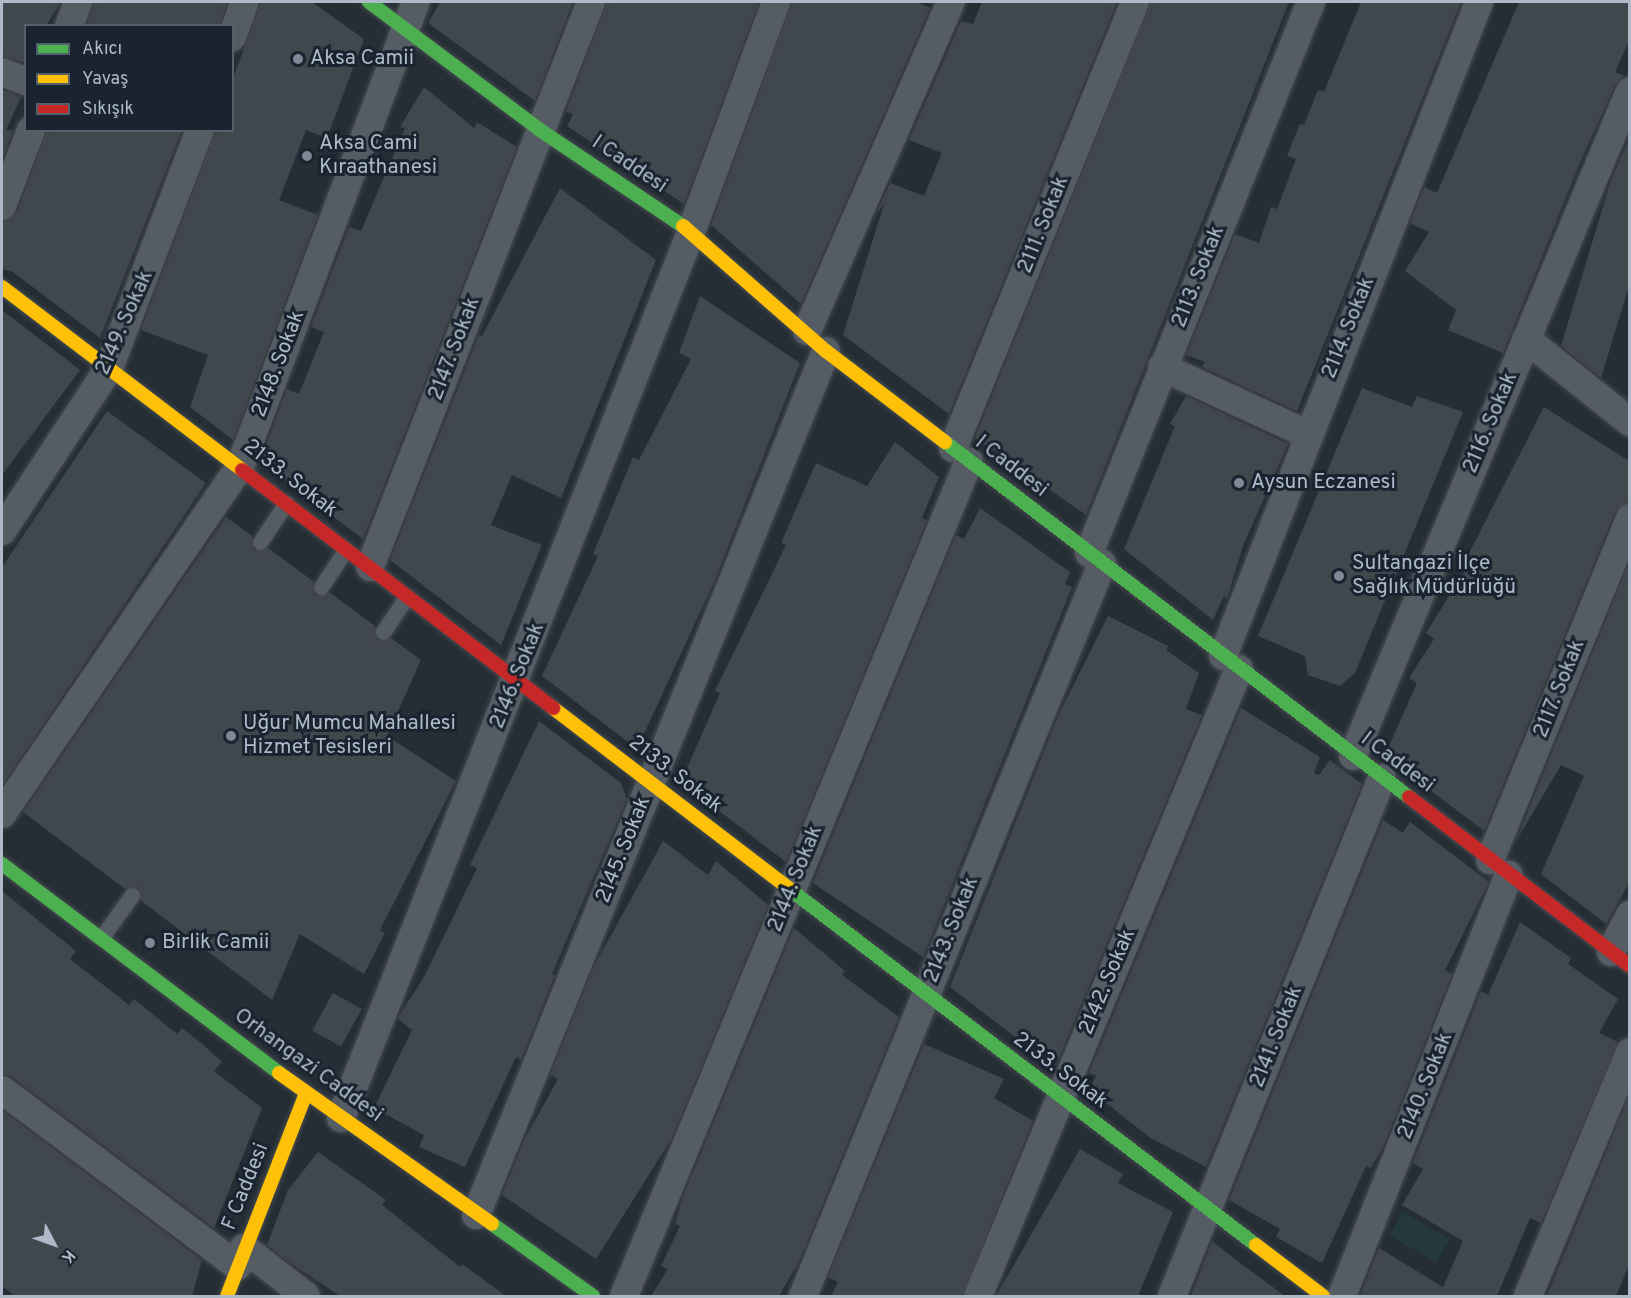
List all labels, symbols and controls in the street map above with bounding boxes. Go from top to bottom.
legend [24,24,234,132]
text: Akıcı [82,38,122,61]
place label: Aksa Camii [310,46,414,72]
marker: Aksa Camii [291,52,305,66]
text: Yavaş [82,68,128,91]
text: Sıkışık [82,98,134,121]
place label: Aksa Cami Kıraathanesi [319,131,437,181]
street label: I Caddesi [586,131,672,199]
marker: Aksa Cami Kıraathanesi [300,149,314,163]
street label: 2111. Sokak [1013,173,1075,277]
street label: 2113. Sokak [1167,222,1231,332]
street label: 2149. Sokak [91,267,159,379]
street label: 2114. Sokak [1317,273,1381,383]
street label: 2147. Sokak [424,294,486,404]
street label: 2148. Sokak [247,307,311,421]
street label: 2116. Sokak [1458,369,1524,477]
street label: I Caddesi [969,431,1053,503]
street label: 2133. Sokak [238,435,342,523]
place label: Aysun Eczanesi [1251,470,1396,496]
marker: Aysun Eczanesi [1232,476,1246,490]
place label: Sultangazi İlçe Sağlık Müdürlüğü [1352,551,1516,601]
marker: Sultangazi İlçe Sağlık Müdürlüğü [1330,567,1348,585]
street label: 2146. Sokak [485,619,551,733]
street label: 2117. Sokak [1529,636,1591,742]
place label: Uğur Mumcu Mahallesi Hizmet Tesisleri [243,711,456,761]
street label: I Caddesi [1355,727,1439,799]
marker: Uğur Mumcu Mahallesi Hizmet Tesisleri [224,729,238,743]
street label: 2133. Sokak [623,731,727,819]
street label: 2145. Sokak [591,793,657,907]
street label: 2144. Sokak [763,822,829,936]
street label: 2143. Sokak [919,873,985,987]
street label: 2142. Sokak [1074,925,1142,1039]
place label: Birlik Camii [162,930,269,956]
marker: Birlik Camii [143,936,157,950]
street label: 2141. Sokak [1245,982,1309,1092]
street label: Orhangazi Caddesi [229,1004,387,1128]
street label: 2133. Sokak [1008,1027,1112,1115]
street label: 2140. Sokak [1393,1029,1459,1143]
street label: F Caddesi [217,1140,275,1234]
north arrow [24,1214,84,1274]
text: K [56,1245,79,1267]

